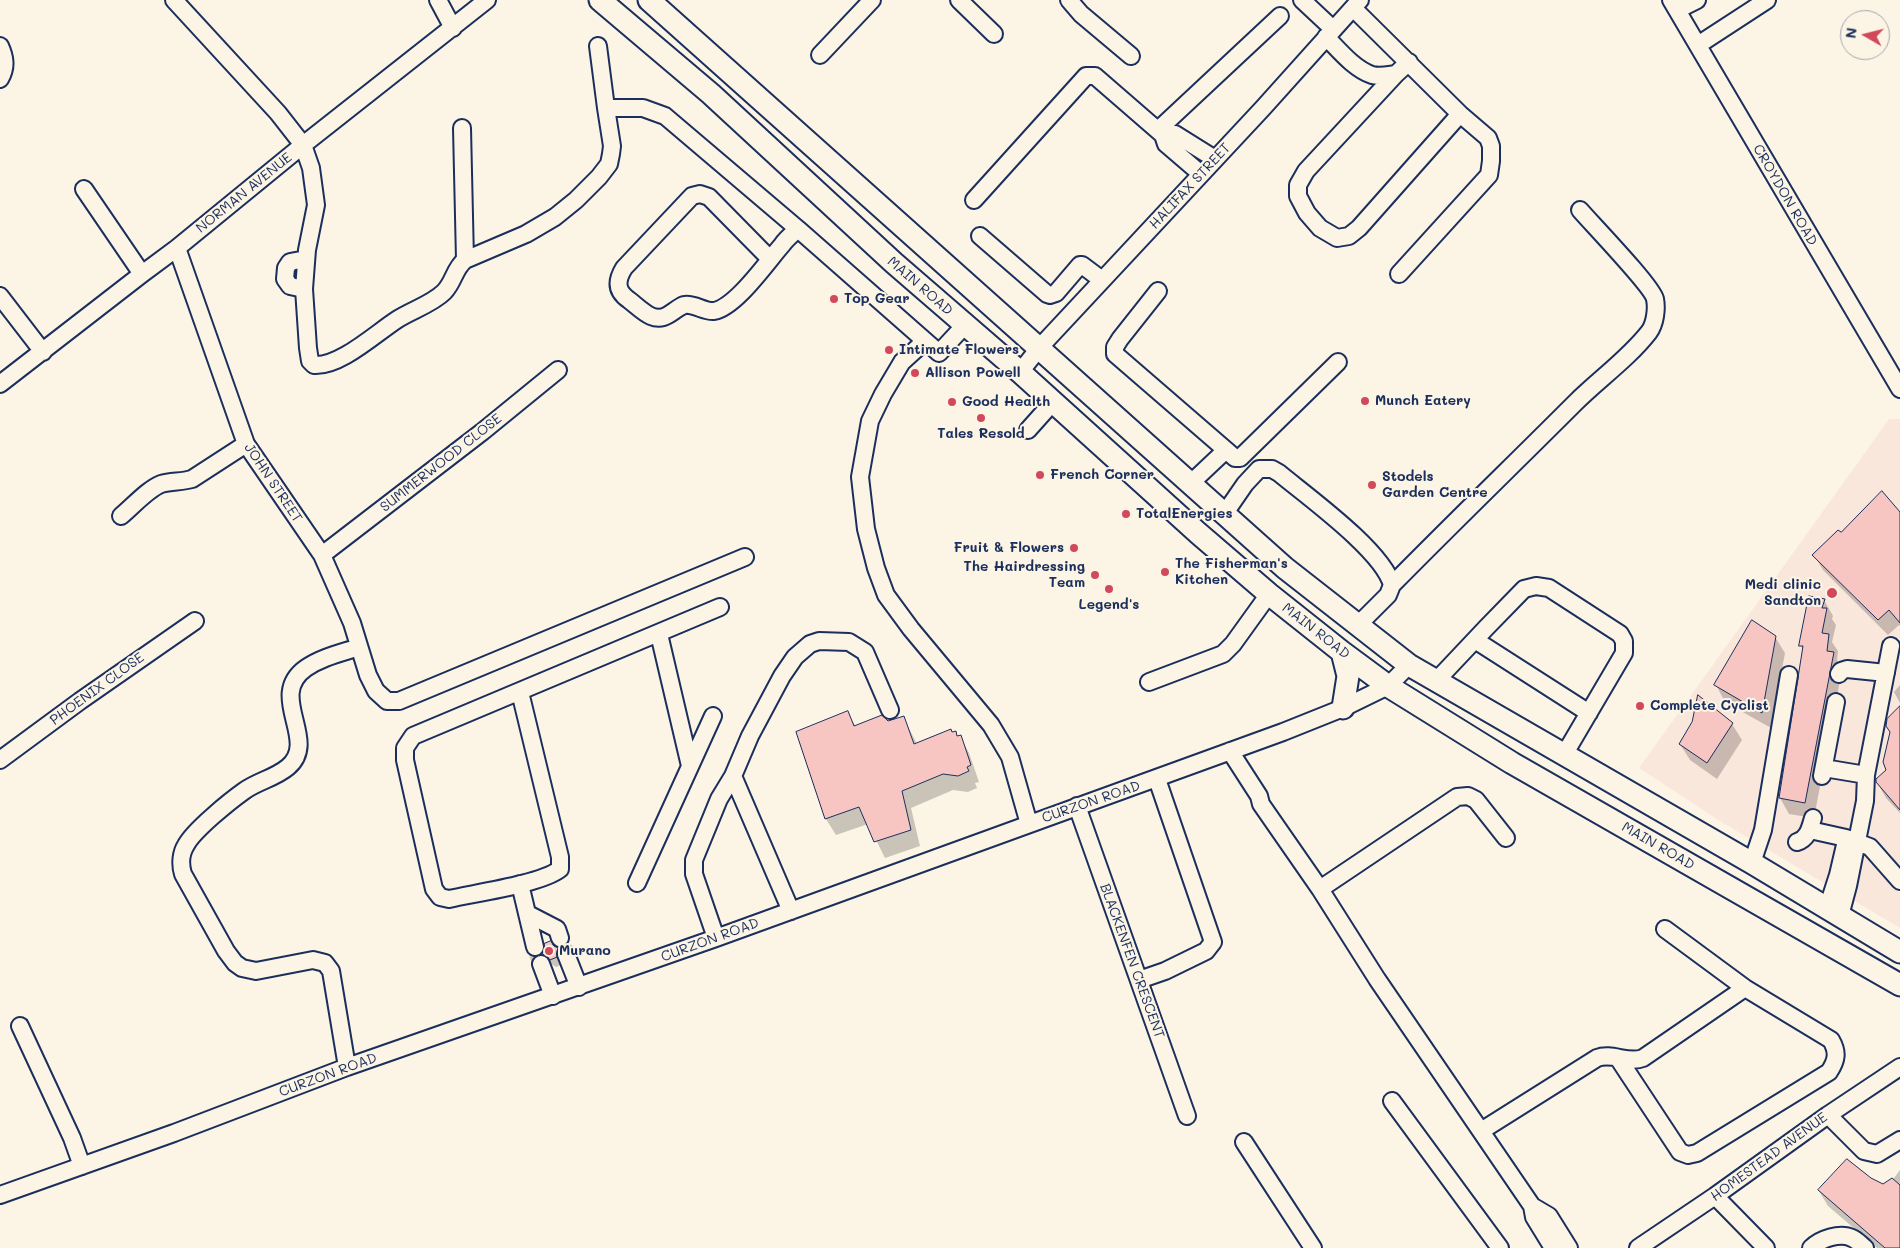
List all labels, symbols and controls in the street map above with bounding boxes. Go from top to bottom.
north arrow [1840,10,1890,60]
text: N [1840,26,1861,40]
street label: HALIFAX STREET [1146,140,1234,232]
street label: CROYDON ROAD [1749,141,1821,249]
street label: NORMAN AVENUE [193,149,295,237]
street label: MAIN ROAD [884,253,956,319]
place label: Top Gear [844,291,910,307]
marker: Top Gear [828,293,840,305]
place label: Intimate Flowers [899,342,1019,358]
marker: Intimate Flowers [883,344,895,356]
place label: Allison Powell [925,365,1020,381]
marker: Allison Powell [909,367,921,379]
place label: Munch Eatery [1375,393,1471,409]
place label: Good Health [962,394,1050,410]
marker: Munch Eatery [1359,395,1371,407]
marker: Good Health [946,396,958,408]
street label: SUMMERWOOD CLOSE [377,410,505,516]
marker: Tales Resold [975,412,987,424]
place label: Tales Resold [937,426,1025,442]
street label: JOHN STREET [240,440,306,526]
place label: French Corner [1050,467,1154,483]
marker: French Corner [1034,469,1046,481]
place label: Stodels Garden Centre [1382,469,1488,502]
marker: Stodels Garden Centre [1366,479,1378,491]
place label: TotalEnergies [1136,506,1232,522]
marker: TotalEnergies [1120,508,1132,520]
place label: Fruit & Flowers [953,540,1064,556]
marker: Fruit & Flowers [1068,542,1080,554]
place label: The Fisherman's Kitchen [1175,556,1288,588]
place label: The Hairdressing Team [964,559,1085,592]
marker: The Fisherman's Kitchen [1159,566,1171,578]
marker: The Hairdressing Team [1089,569,1101,581]
place label: Medi clinic Sandton [1745,577,1821,610]
marker: Legend's [1103,583,1115,595]
marker: Medi clinic Sandton [1825,586,1839,600]
place label: Legend's [1079,597,1139,613]
street label: MAIN ROAD [1279,599,1353,663]
street label: PHOENIX CLOSE [47,649,147,729]
place label: Complete Cyclist [1650,698,1769,714]
marker: Complete Cyclist [1634,700,1646,712]
street label: CURZON ROAD [1040,777,1142,827]
street label: MAIN ROAD [1619,818,1697,874]
street label: BLACKENFEN CRESCENT [1096,881,1168,1041]
street label: CURZON ROAD [659,914,761,966]
place label: Murano [559,943,611,959]
marker: Murano [543,945,555,957]
street label: CURZON ROAD [277,1049,379,1101]
street label: HOMESTEAD AVENUE [1707,1109,1831,1205]

